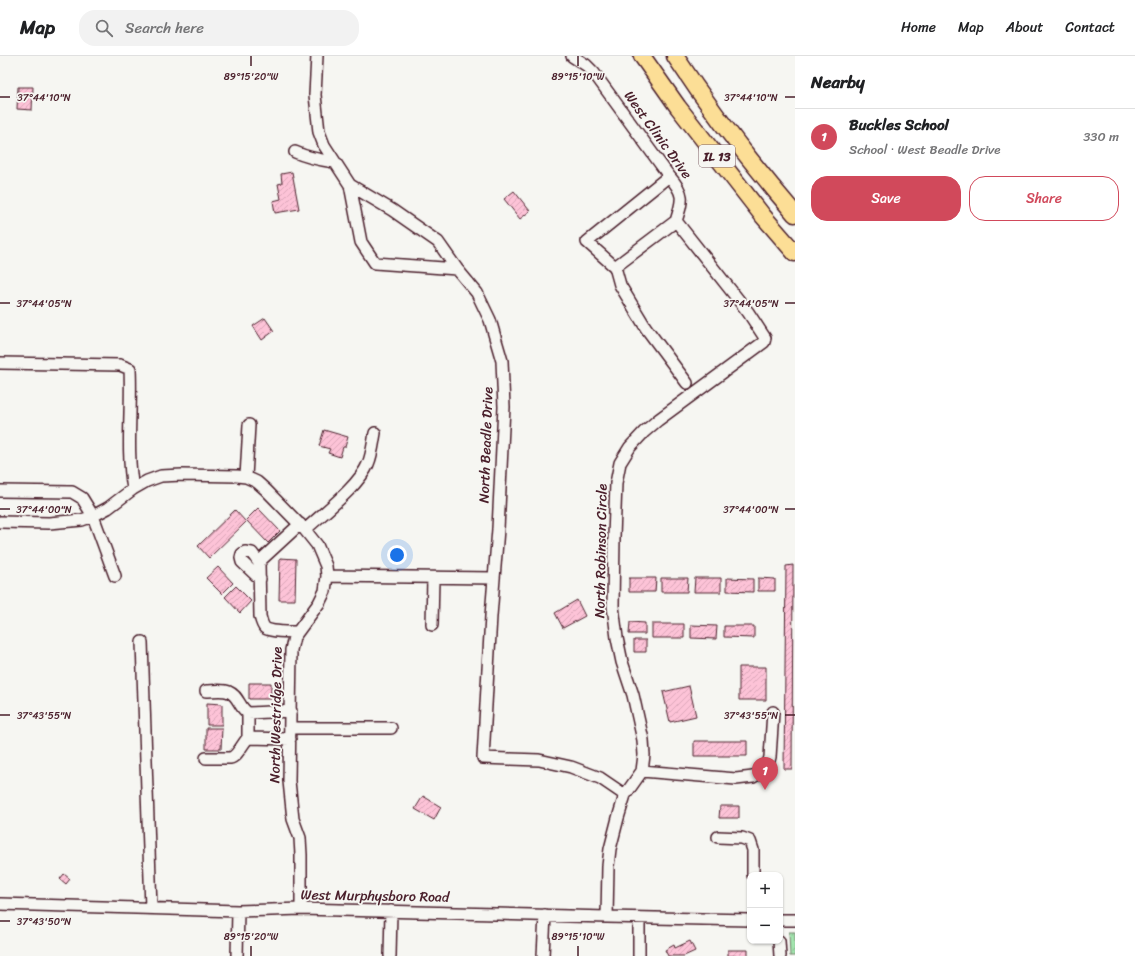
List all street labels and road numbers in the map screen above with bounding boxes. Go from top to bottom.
street label: West Clinic Drive [617,85,699,185]
road number: IL 13 [699,145,735,167]
street label: North Beadle Drive [471,386,501,504]
street label: North Robinson Circle [587,483,615,618]
street label: North Westridge Drive [262,646,290,783]
street label: West Murphysboro Road [300,882,451,910]

